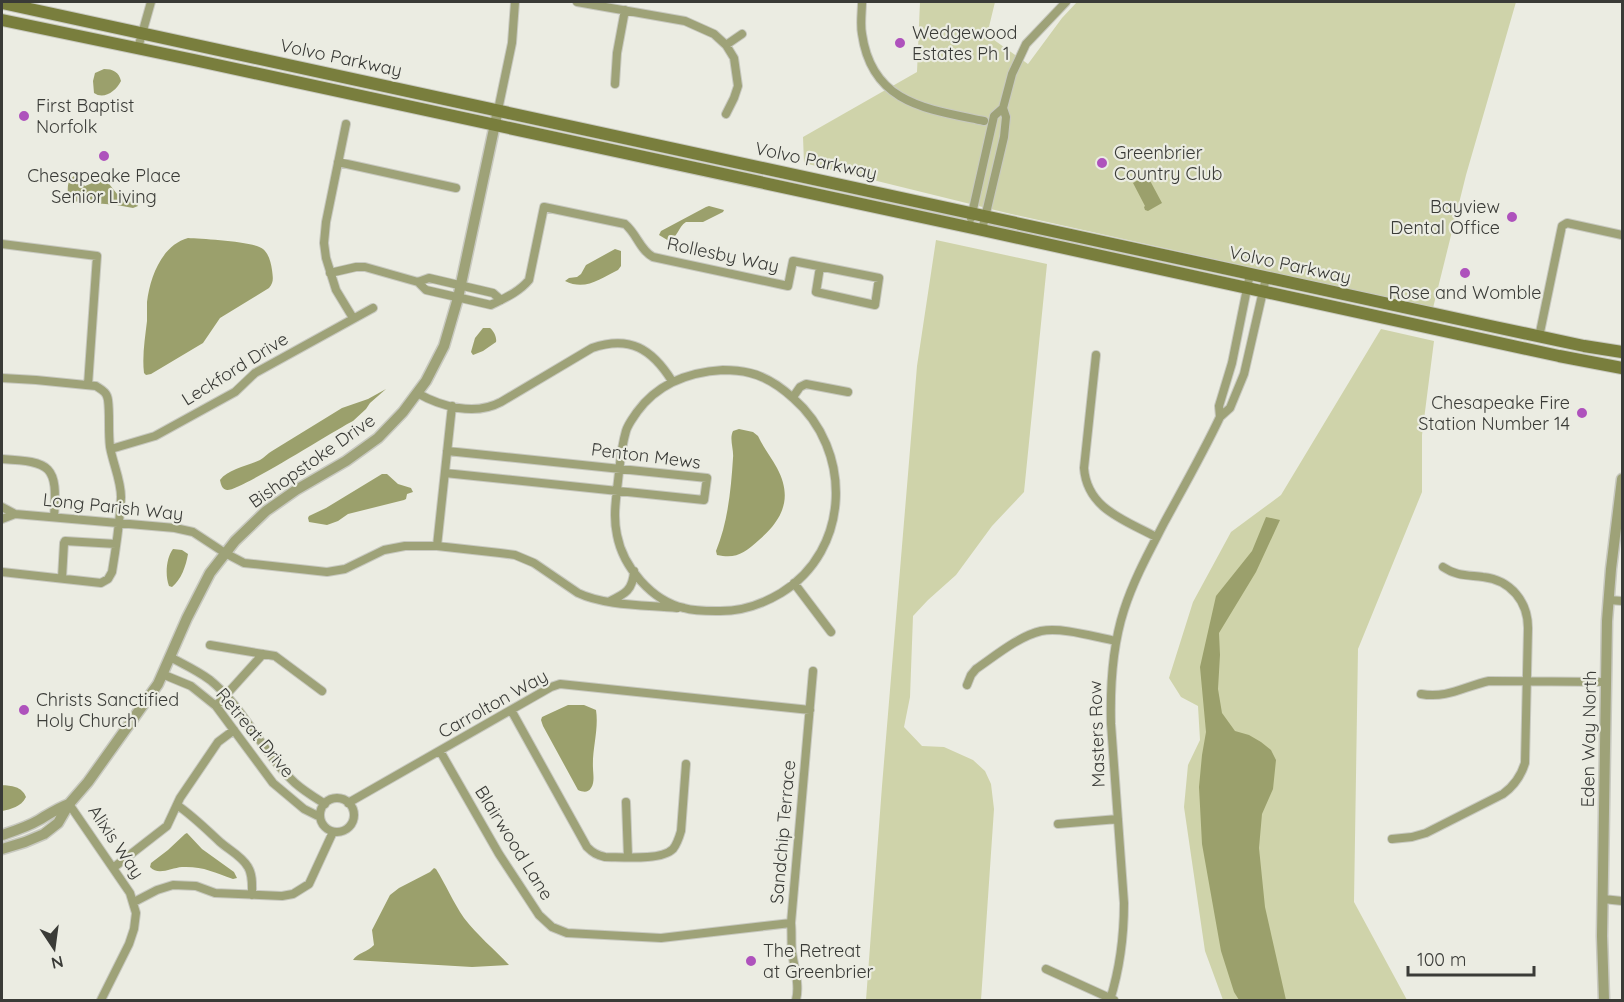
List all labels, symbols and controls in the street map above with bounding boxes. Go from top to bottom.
place label: Wedgewood Estates Ph 1 [912,21,1017,65]
street label: Volvo Parkway [278,33,404,82]
marker: Wedgewood Estates Ph 1 [893,36,907,50]
place label: First Baptist Norfolk [36,94,134,138]
marker: First Baptist Norfolk [17,109,31,123]
street label: Volvo Parkway [753,136,879,185]
place label: Greenbrier Country Club [1114,141,1222,185]
marker: Chesapeake Place Senior Living [97,149,111,163]
marker: Greenbrier Country Club [1095,156,1109,170]
place label: Chesapeake Place Senior Living [27,164,181,208]
place label: Bayview Dental Office [1390,195,1500,239]
marker: Bayview Dental Office [1505,210,1519,224]
street label: Rollesby Way [665,231,781,278]
street label: Volvo Parkway [1227,240,1353,289]
marker: Rose and Womble [1458,266,1472,280]
place label: Rose and Womble [1389,281,1541,304]
street label: Leckford Drive [177,327,292,410]
place label: Chesapeake Fire Station Number 14 [1418,391,1570,435]
marker: Chesapeake Fire Station Number 14 [1575,406,1589,420]
street label: Bishopstoke Drive [244,408,379,513]
street label: Penton Mews [590,437,702,474]
street label: Long Parish Way [42,488,185,525]
street label: Carrolton Way [434,664,552,743]
street label: Eden Way North [1576,670,1601,808]
street label: Masters Row [1083,680,1110,788]
street label: Retreat Drive [211,683,300,782]
place label: Christs Sanctified Holy Church [36,688,179,732]
marker: Christs Sanctified Holy Church [17,703,31,717]
street label: Sandchip Terrace [765,759,800,905]
street label: Blairwood Lane [470,781,559,904]
street label: Alixis Way [83,801,149,883]
north arrow [24,918,84,978]
place label: The Retreat at Greenbrier [763,939,874,983]
scale bar [1408,939,1534,977]
text: 100 m [1417,948,1466,971]
text: N [49,952,65,974]
marker: The Retreat at Greenbrier [744,954,758,968]

